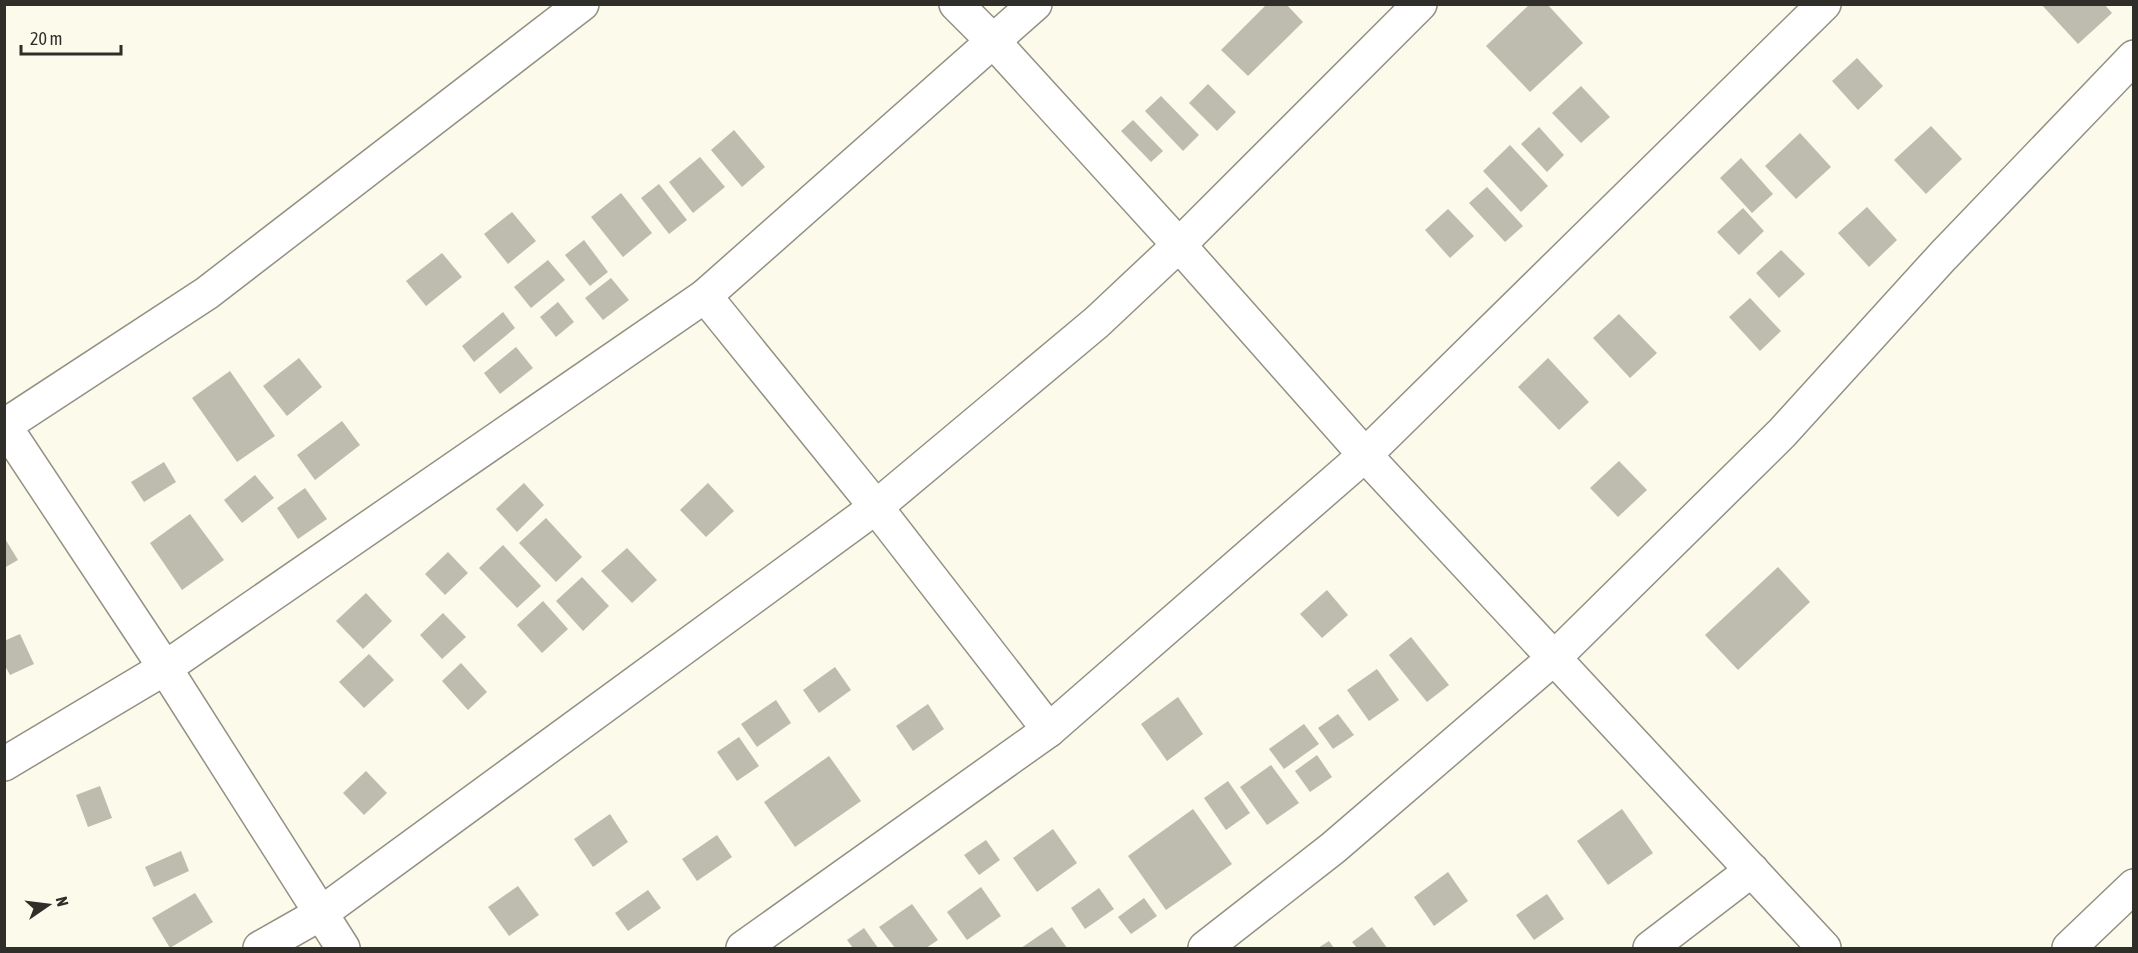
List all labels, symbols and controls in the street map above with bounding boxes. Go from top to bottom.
scale bar [21,18,122,56]
text: 20 m [30,28,62,49]
north arrow [18,875,78,935]
text: N [53,895,72,908]

